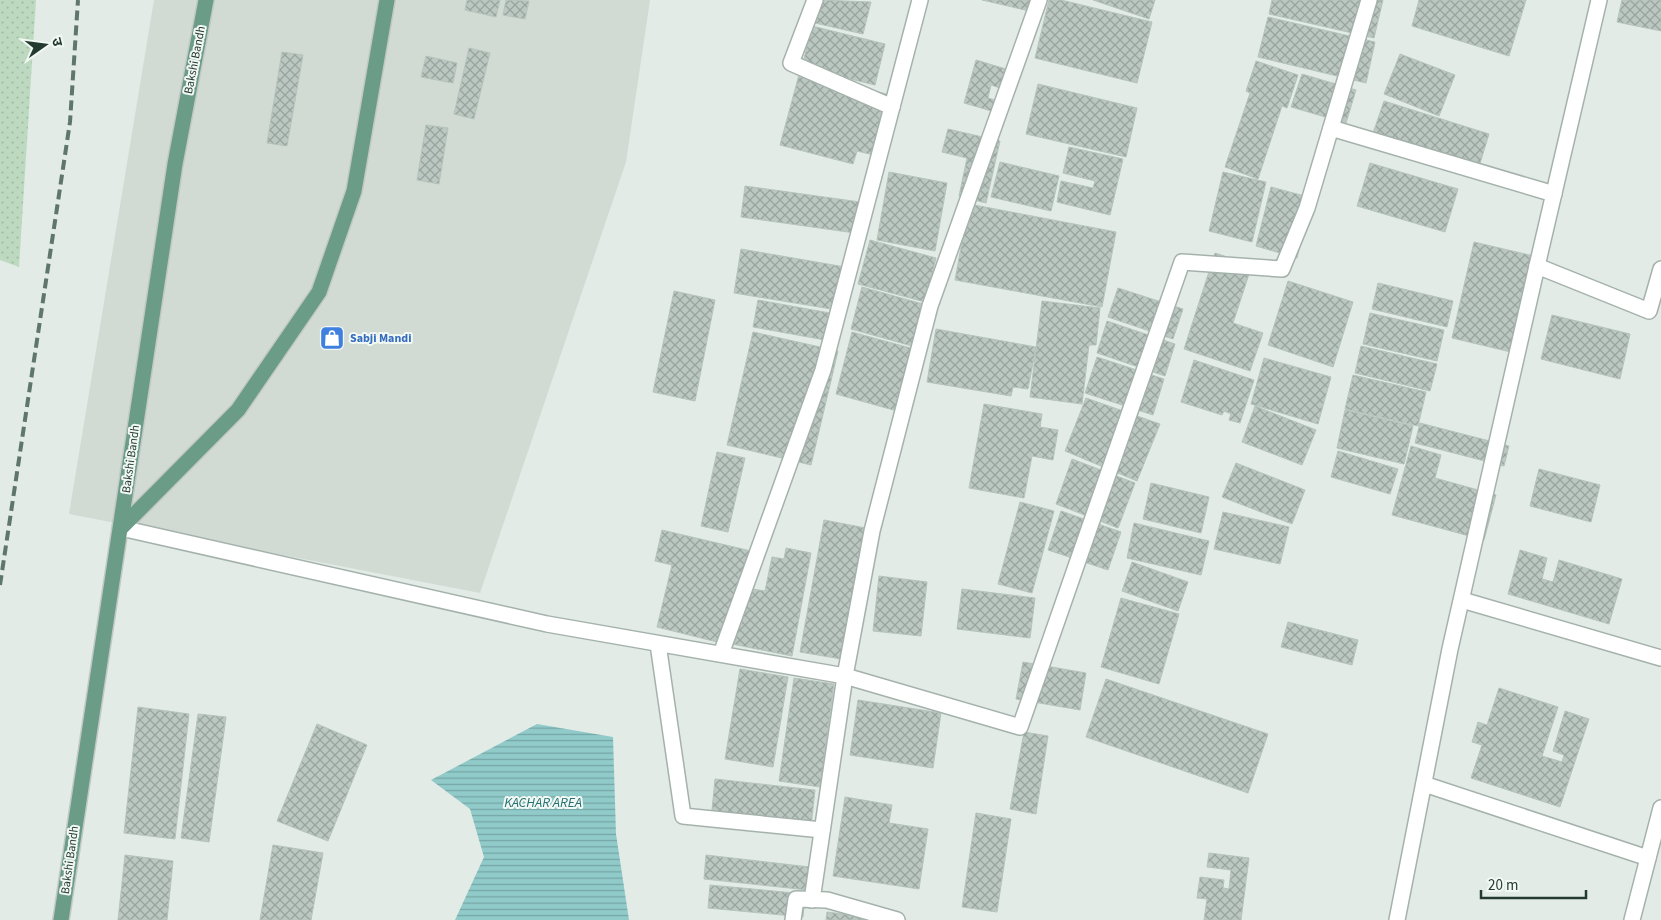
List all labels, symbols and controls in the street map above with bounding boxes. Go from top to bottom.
north arrow [20,20,70,70]
street label: Bakshi Bandh [180,25,210,95]
text: उ [46,36,68,49]
shop icon: Sabji Mandi [319,325,345,351]
place label: Sabji Mandi [350,330,411,347]
street label: Bakshi Bandh [118,424,144,494]
water label: KACHAR AREA [504,793,582,813]
street label: Bakshi Bandh [57,825,83,895]
scale bar [1481,868,1586,900]
text: 20 m [1488,875,1518,896]

